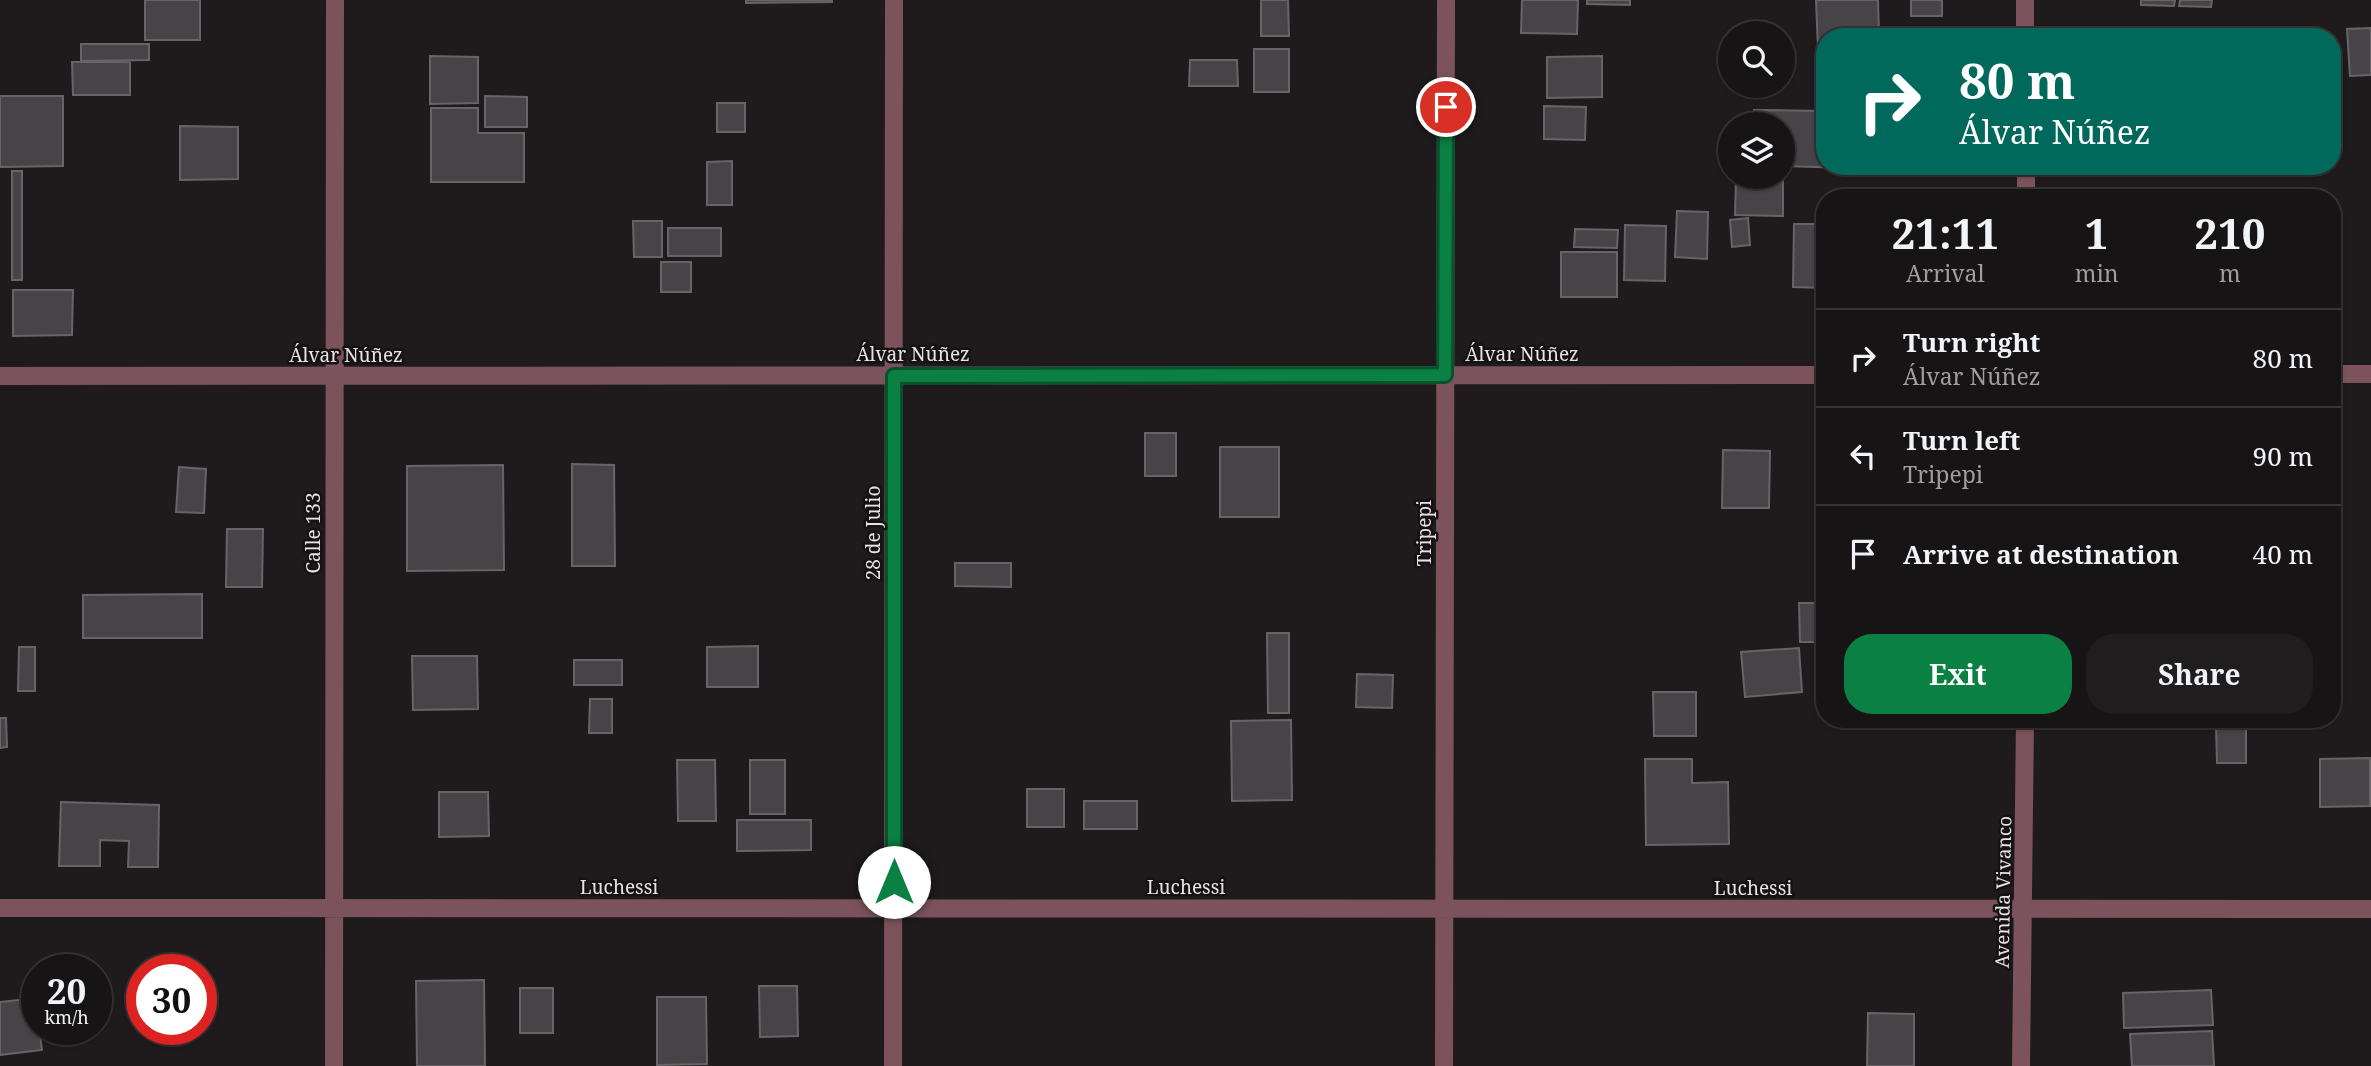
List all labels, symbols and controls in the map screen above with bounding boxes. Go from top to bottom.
map controls [1718,21,1795,189]
button: search [1718,21,1795,98]
text: 80 m [1959,47,2075,113]
icon: right [1844,56,1935,147]
pin [1416,77,1476,137]
icon: arrive [1427,88,1465,126]
text: Álvar Núñez [1959,110,2150,153]
button: layers [1718,112,1795,189]
text: 21:11 [1892,204,1999,261]
text: 1 [2085,204,2109,261]
text: 210 [2194,204,2265,261]
text: Arrival [1906,257,1985,289]
text: min [2075,257,2119,289]
text: m [2219,257,2241,289]
text: Turn right [1903,324,2040,360]
icon: right [1844,339,1882,377]
text: 80 m [2253,340,2313,376]
street label: Álvar Núñez [856,341,970,367]
street label: Álvar Núñez [1465,341,1579,367]
street label: Álvar Núñez [289,342,403,368]
text: Álvar Núñez [1903,360,2040,392]
text: Turn left [1903,422,2020,458]
icon: left [1844,437,1882,475]
text: 90 m [2253,438,2313,474]
text: Tripepi [1903,458,1983,490]
street label: 28 de Julio [860,486,886,580]
street label: Calle 133 [300,492,326,574]
street label: Tripepi [1411,500,1437,566]
icon: arrive [1844,535,1882,573]
text: Arrive at destination [1903,536,2179,572]
text: 40 m [2253,536,2313,572]
button: Exit [1844,634,2072,714]
button: Share [2086,634,2313,714]
street label: Avenida Vivanco [1989,816,2017,968]
position arrow [857,845,931,919]
street label: Luchessi [580,874,658,900]
street label: Luchessi [1147,874,1225,900]
street label: Luchessi [1714,875,1792,901]
speed limit sign: 30 [126,954,217,1045]
text: 20 [47,967,86,1014]
text: km/h [44,1005,89,1029]

